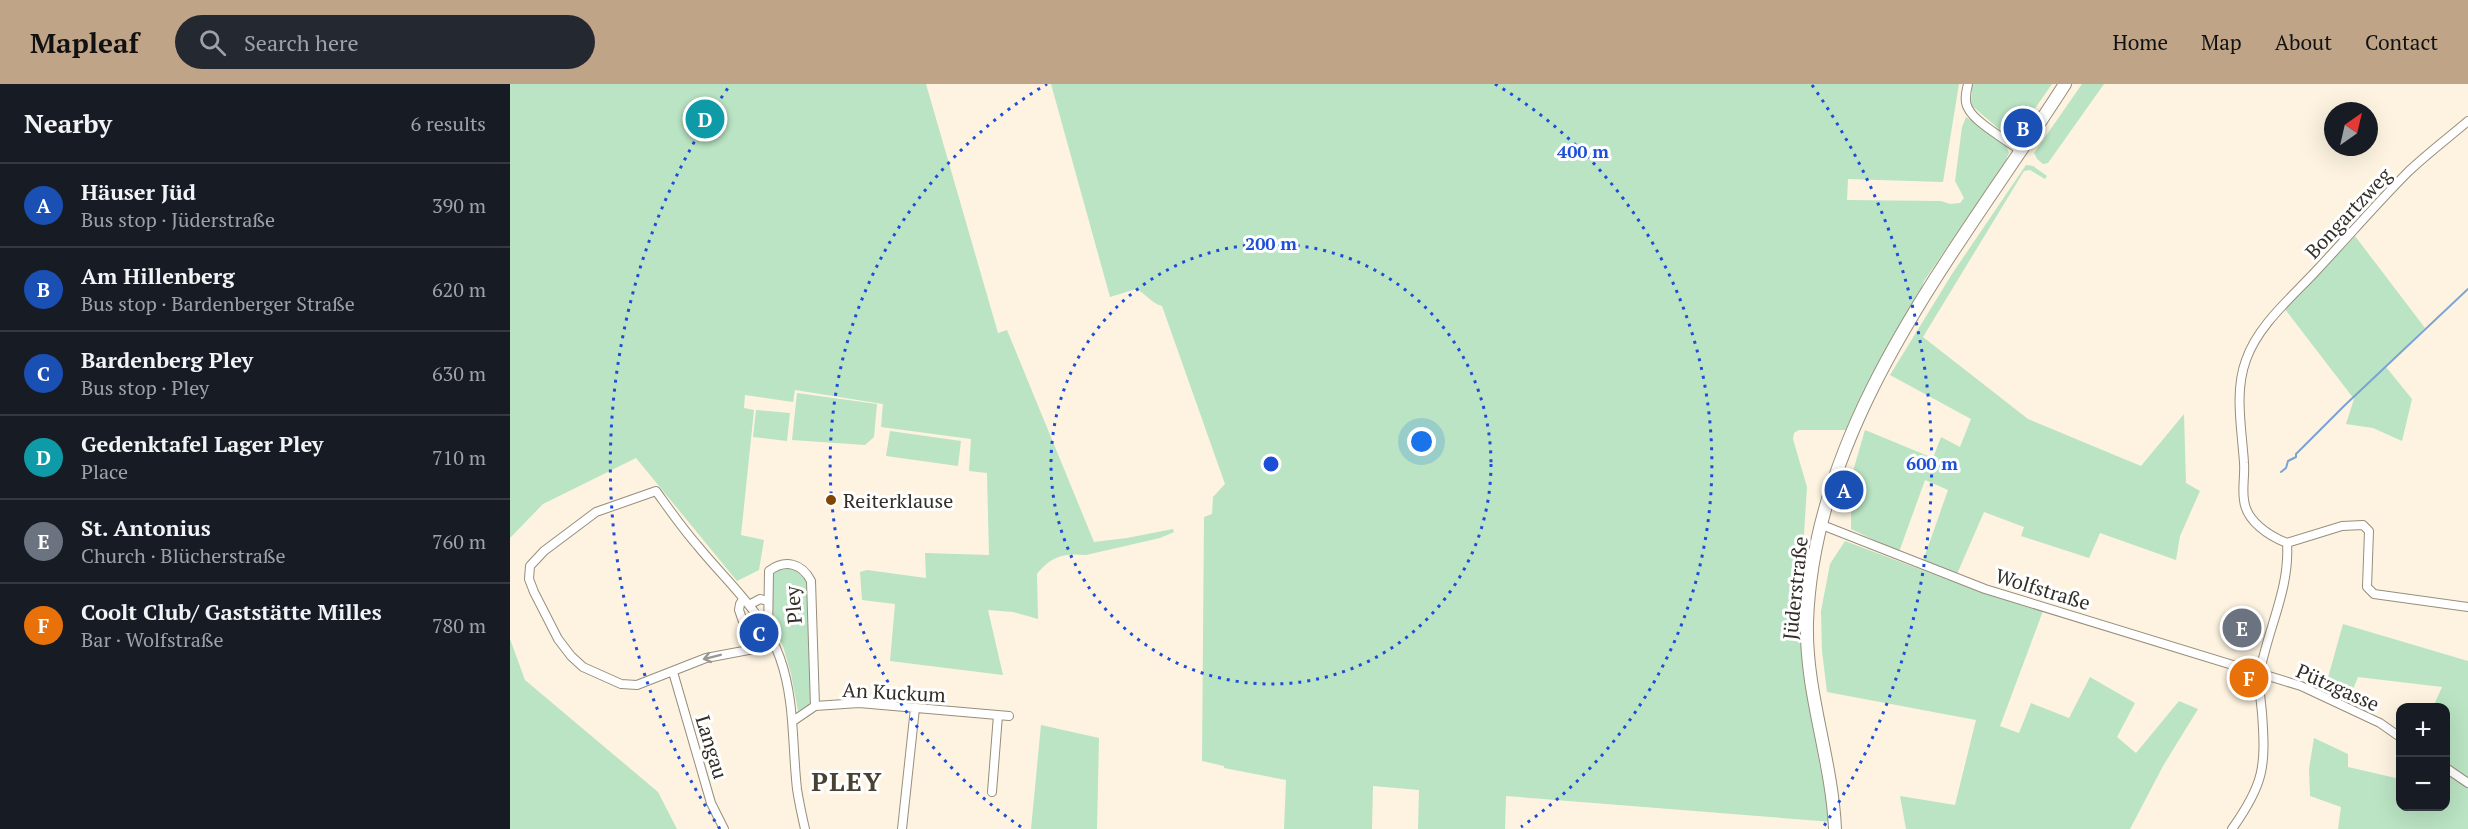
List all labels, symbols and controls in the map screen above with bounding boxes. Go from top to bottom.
search box [175,15,595,69]
text: Mapleaf [30,24,139,61]
icon: search [196,26,229,59]
text: Search here [244,28,358,57]
text: Home [2112,28,2168,56]
text: Map [2201,28,2242,56]
text: About [2275,28,2332,56]
text: Contact [2365,28,2438,56]
pin: D [686,96,724,141]
north arrow [2324,102,2378,156]
text: Nearby [24,106,112,140]
pin: B [2004,106,2042,150]
text: 6 results [411,110,486,137]
text: 400 m [1557,139,1609,163]
street label: Bongartzweg [2299,161,2398,264]
text: Häuser Jüd [81,177,196,206]
text: A [36,192,51,219]
text: 390 m [432,192,486,219]
text: Bus stop · Jüderstraße [81,206,275,233]
text: 200 m [1245,231,1297,255]
text: Am Hillenberg [81,261,235,290]
text: B [37,276,50,303]
text: 620 m [432,276,486,303]
text: Bus stop · Bardenberger Straße [81,290,355,317]
text: Bardenberg Pley [81,345,253,374]
text: C [37,360,50,387]
text: 630 m [432,360,486,387]
text: Bus stop · Pley [81,374,209,401]
your location [1407,427,1436,456]
text: Gedenktafel Lager Pley [81,429,323,458]
text: D [36,444,51,471]
text: 710 m [432,444,486,471]
text: 600 m [1906,451,1958,475]
centre of rings [1261,454,1281,474]
text: Place [81,458,128,485]
pin: A [1824,468,1864,512]
place label: Reiterklause [843,487,953,514]
marker: Reiterklause [824,493,838,507]
text: St. Antonius [81,513,211,542]
text: E [37,528,50,555]
text: 760 m [432,528,486,555]
street label: Jüderstraße [1776,535,1814,641]
text: Church · Blücherstraße [81,542,286,569]
street label: Wolfstraße [1992,562,2094,616]
street label: Pley [778,584,808,625]
text: Coolt Club/ Gaststätte Milles [81,597,382,626]
pin: E [2222,606,2262,650]
pin: C [740,610,778,656]
text: F [38,612,49,639]
text: 780 m [432,612,486,639]
text: Bar · Wolfstraße [81,626,224,653]
one-way arrow [703,652,722,664]
pin: F [2230,656,2268,700]
street label: Pützgasse [2292,657,2384,717]
street label: An Kuckum [842,676,946,708]
map controls [2396,703,2450,811]
button: + [2396,703,2450,757]
street label: Langau [690,712,734,782]
button: − [2396,757,2450,811]
district label: PLEY [811,764,883,798]

